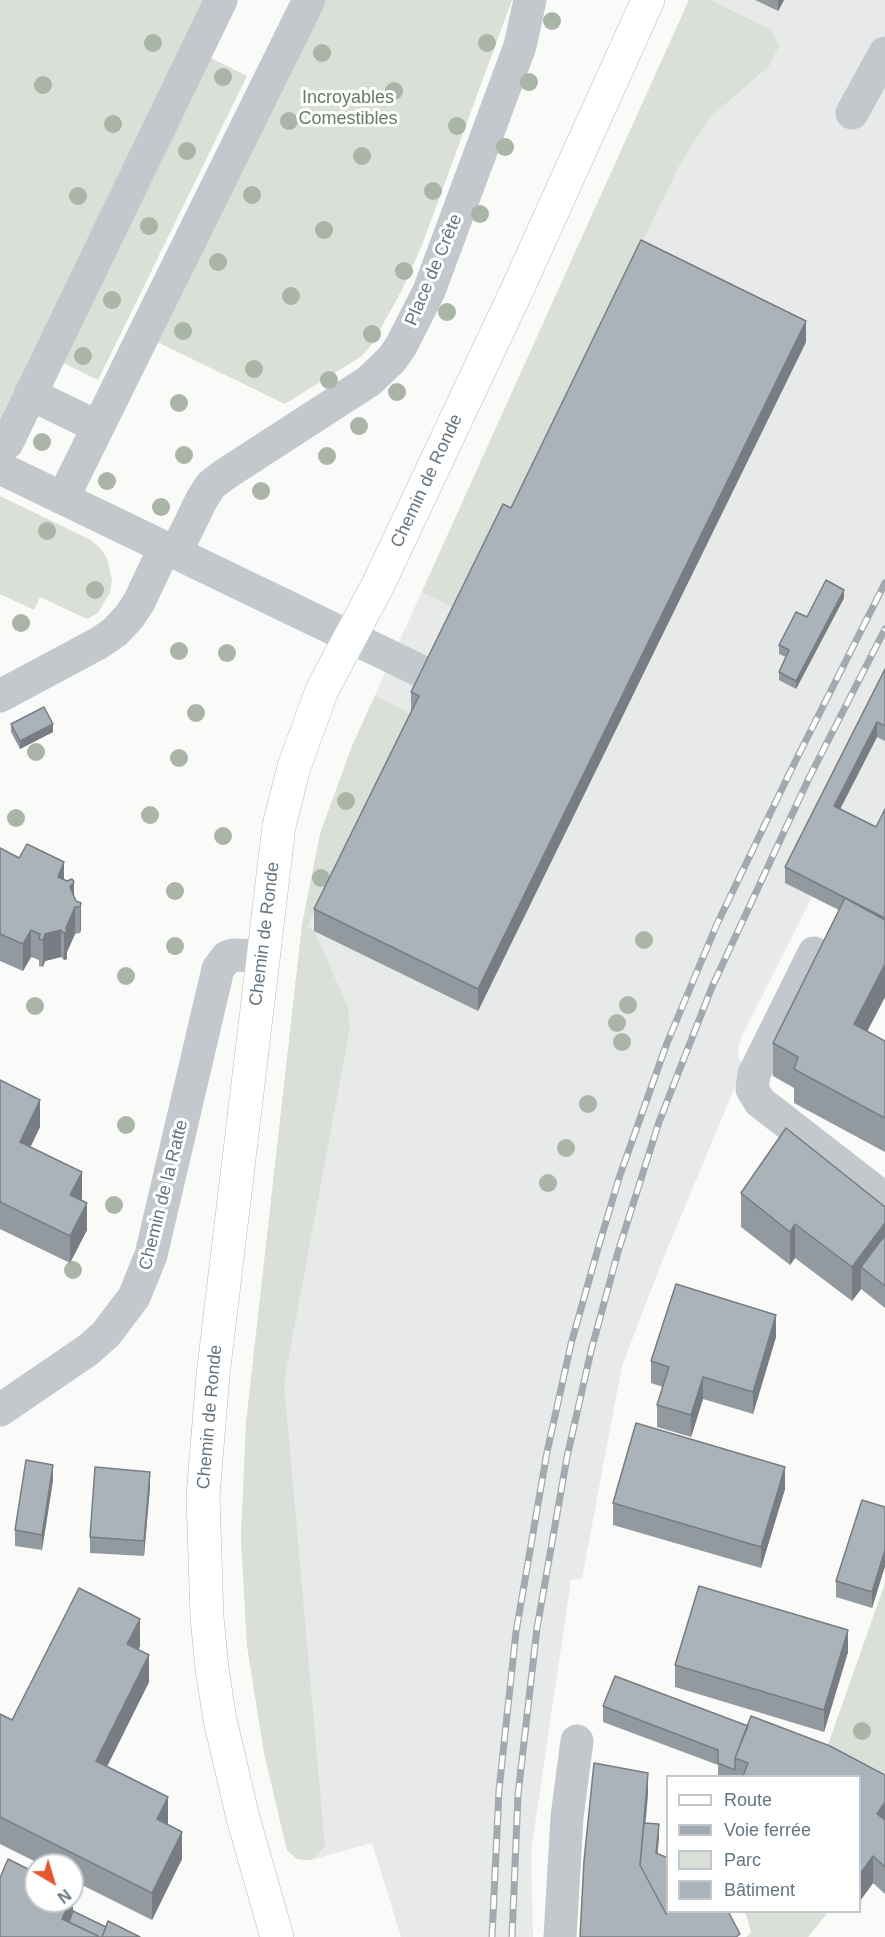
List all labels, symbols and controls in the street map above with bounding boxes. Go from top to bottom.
park label: Incroyables Comestibles [298,87,398,130]
street label: Place de Crête [401,211,467,329]
street label: Chemin de Ronde [387,411,467,551]
street label: Chemin de Ronde [245,861,285,1007]
street label: Chemin de la Ratte [135,1118,193,1272]
street label: Chemin de Ronde [193,1344,227,1490]
legend [666,1775,861,1913]
text: Route [724,1790,772,1810]
text: Voie ferrée [724,1820,811,1840]
text: Parc [724,1850,761,1870]
north arrow [24,1853,84,1913]
text: Bâtiment [724,1880,795,1900]
text: N [54,1886,74,1906]

